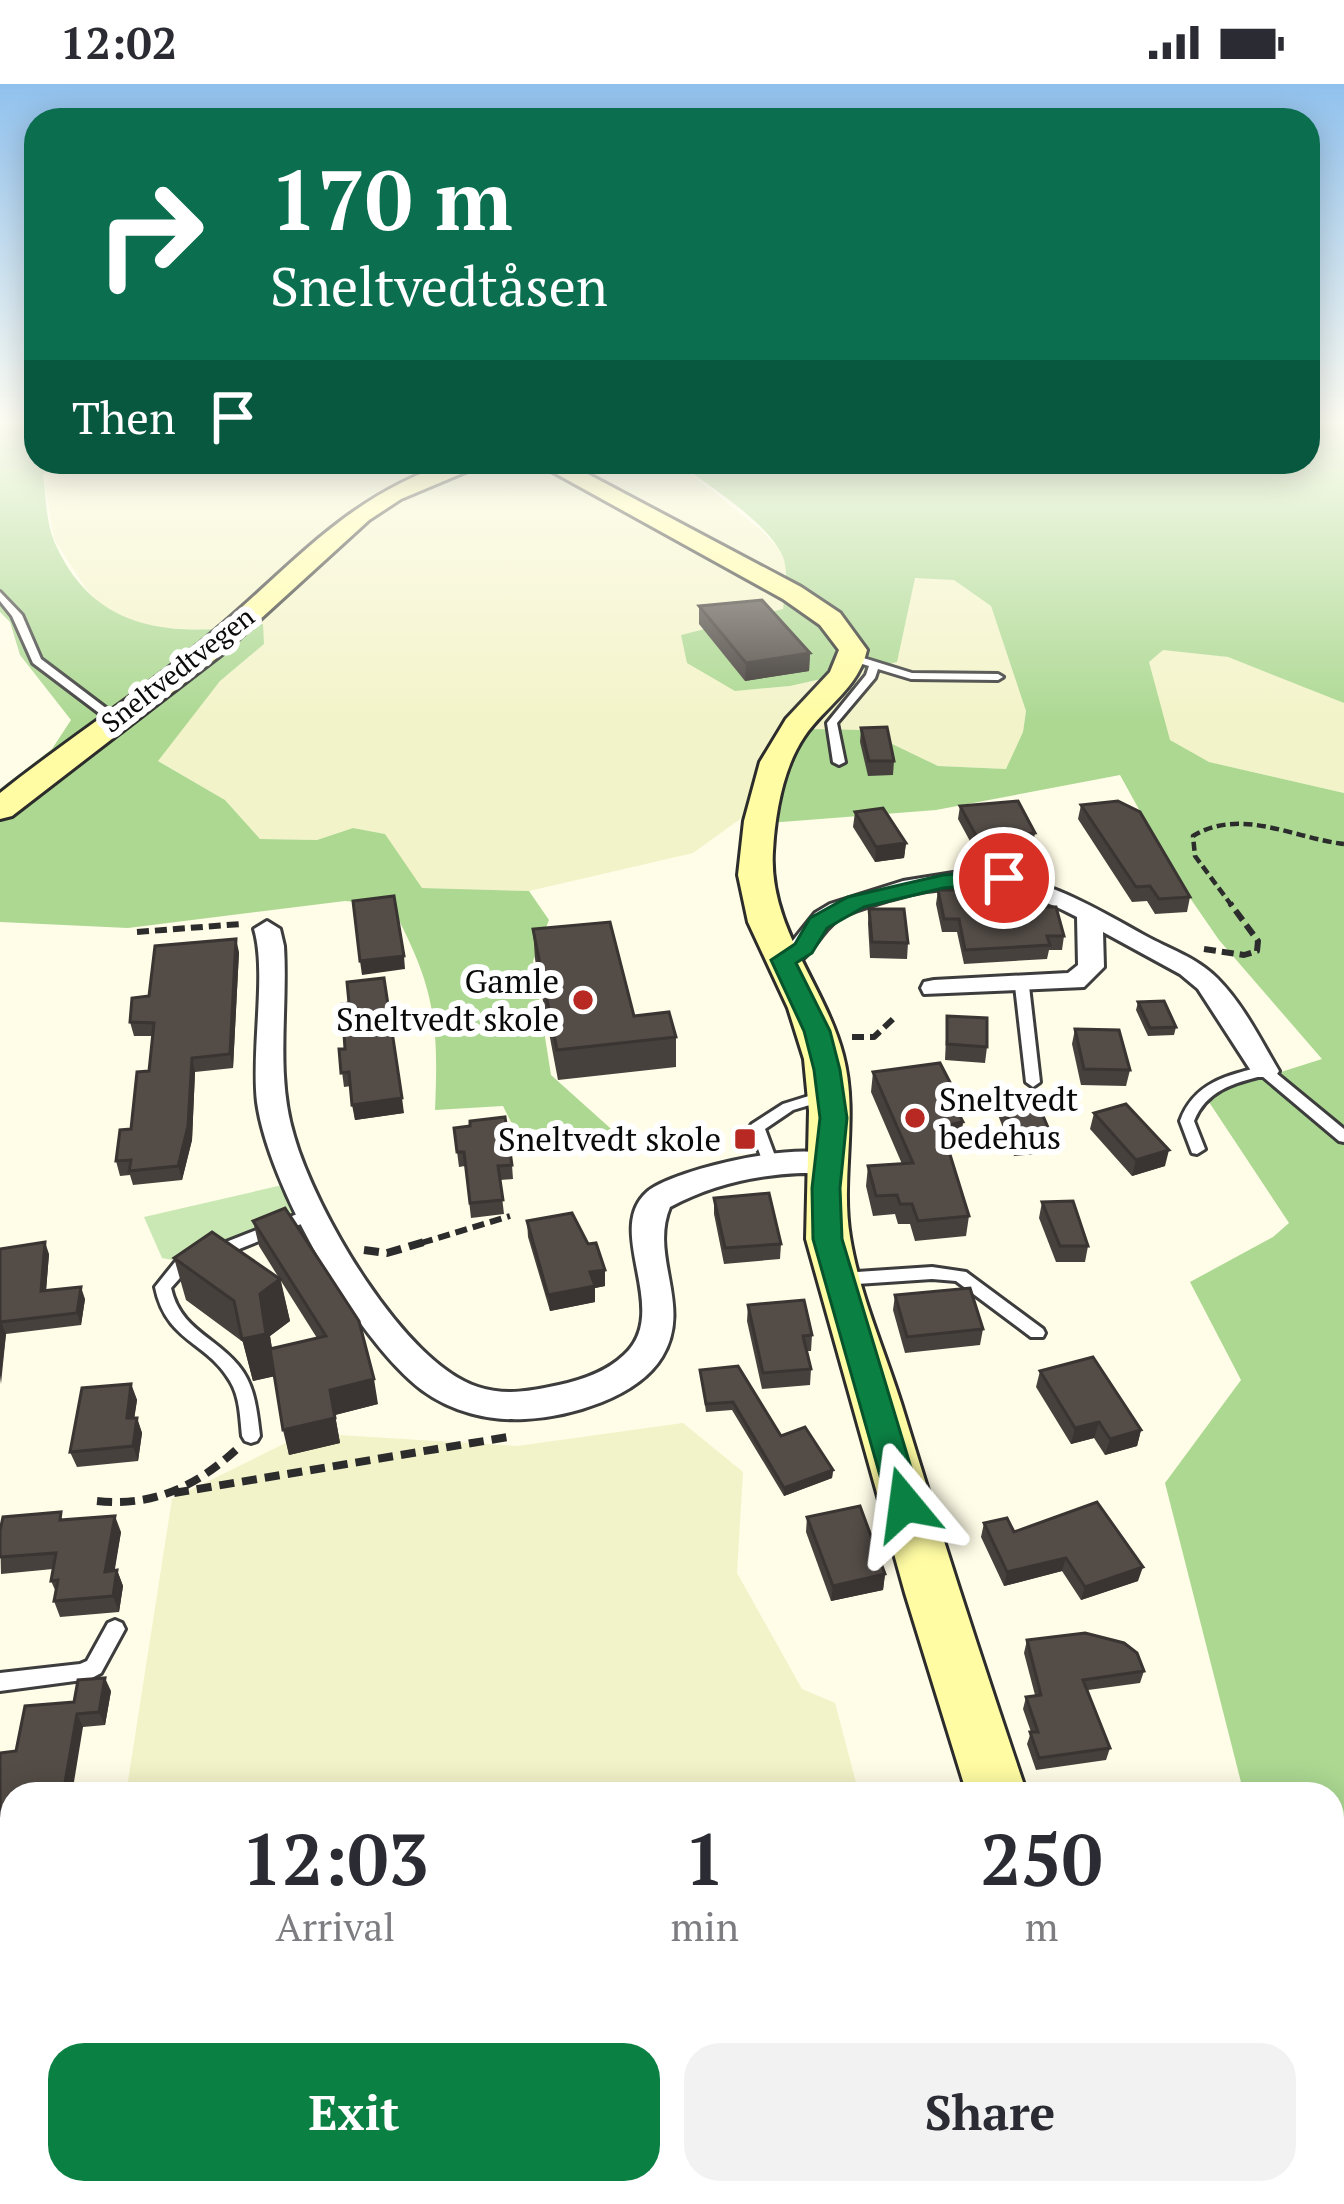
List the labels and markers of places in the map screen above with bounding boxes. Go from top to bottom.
pin [953,827,1055,929]
place label: Gamle Sneltvedt skole [336,959,559,1040]
marker: Gamle Sneltvedt skole [570,987,596,1013]
place label: Sneltvedt bedehus [939,1077,1078,1158]
marker: Sneltvedt bedehus [902,1105,928,1131]
place label: Sneltvedt skole [498,1117,721,1160]
marker: Sneltvedt skole [732,1126,758,1152]

